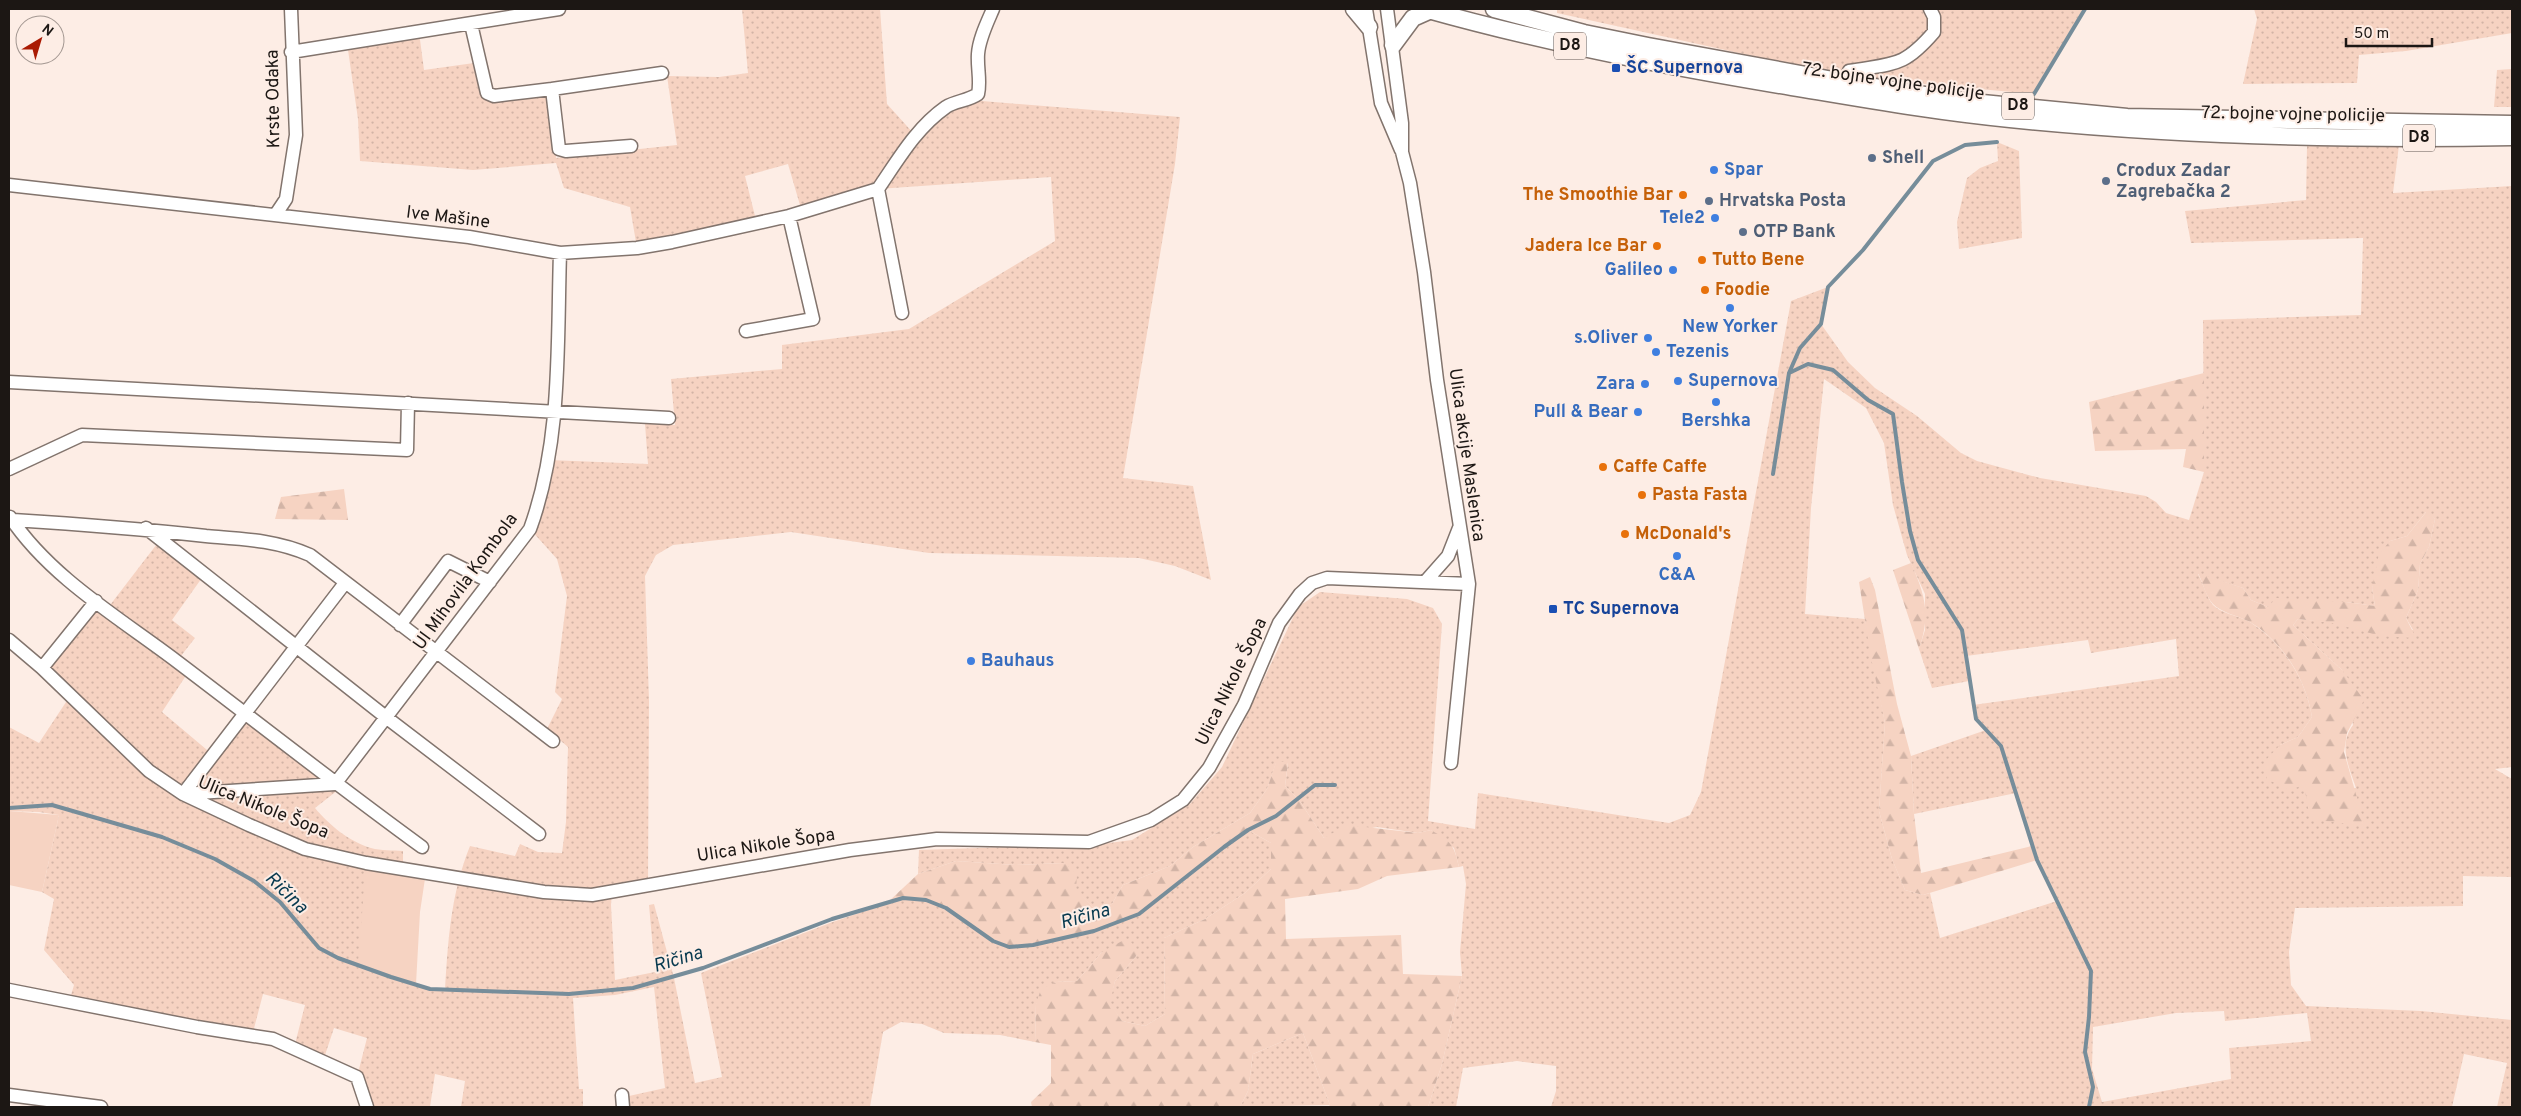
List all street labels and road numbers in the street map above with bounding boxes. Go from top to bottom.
road number: D8 [1554,32,1586,59]
street label: Krste Odaka [262,49,286,149]
street label: 72. bojne vojne policije [1800,58,1986,106]
road number: D8 [2002,92,2034,120]
street label: 72. bojne vojne policije [2201,102,2385,128]
road number: D8 [2403,125,2435,152]
street label: Ive Mašine [405,201,491,235]
street label: Ulica akcije Maslenica [1442,367,1490,543]
street label: Ul Mihovila Kombola [408,509,524,655]
street label: Ulica Nikole Šopa [1189,613,1273,750]
street label: Ulica Nikole Šopa [194,769,333,845]
street label: Ulica Nikole Šopa [695,822,837,868]

